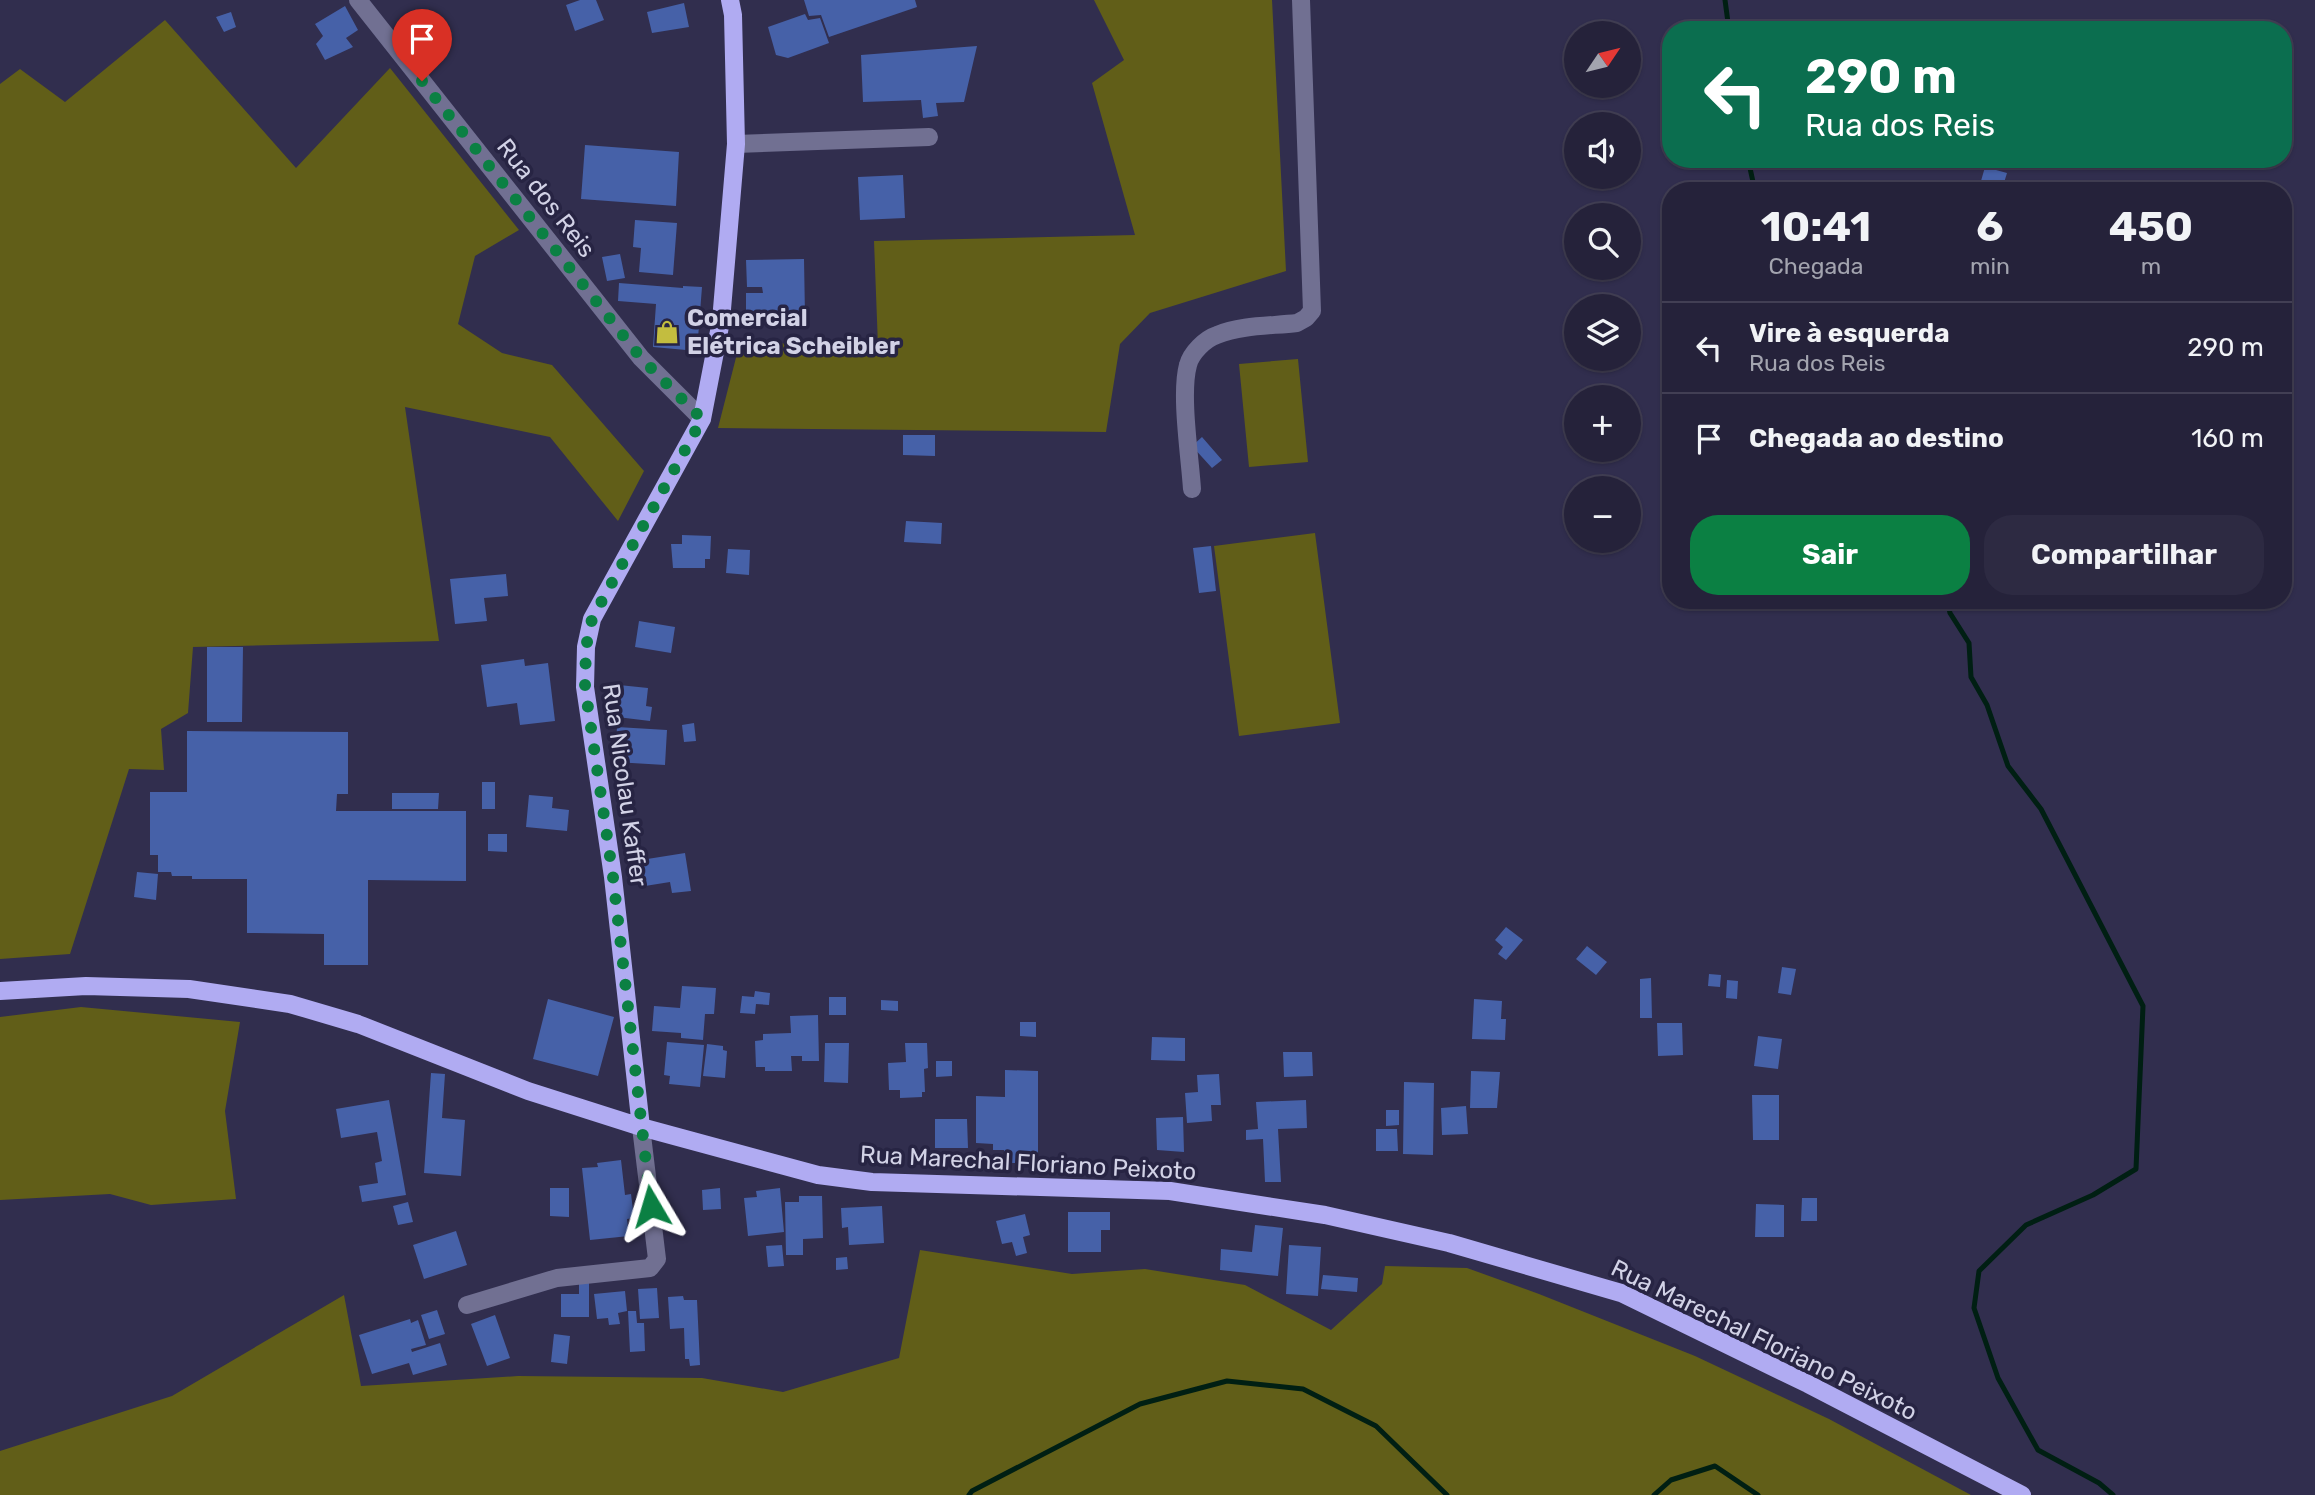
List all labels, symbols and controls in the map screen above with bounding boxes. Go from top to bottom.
pin [392,9,452,81]
icon: arrive [403,20,441,58]
north arrow [1564,21,1642,98]
map controls [1564,21,1641,553]
text: 290 m [1805,47,1957,105]
icon: left [1690,49,1781,140]
text: Rua dos Reis [1805,106,1995,144]
button: sound [1564,112,1641,189]
street label: Rua dos Reis [491,133,601,263]
text: 10:41 [1761,202,1871,252]
text: 6 [1976,202,2004,252]
text: 450 [2109,202,2193,252]
button: search [1564,203,1641,280]
text: Chegada [1768,252,1863,280]
text: min [1970,252,2010,280]
text: m [2141,252,2161,280]
button: layers [1564,294,1641,371]
place label: Comercial Elétrica Scheibler [687,304,900,360]
shop icon: Comercial Elétrica Scheibler [653,318,681,346]
text: Vire à esquerda [1749,318,1950,349]
icon: left [1690,329,1728,367]
text: 290 m [2187,332,2264,363]
text: Rua dos Reis [1749,349,1886,377]
button: + [1564,385,1641,462]
icon: arrive [1690,420,1728,458]
text: Chegada ao destino [1749,423,2004,454]
text: 160 m [2191,423,2264,454]
button: − [1564,476,1641,553]
button: Sair [1690,515,1970,595]
button: Compartilhar [1984,515,2264,595]
street label: Rua Nicolau Kaffer [597,682,653,888]
street label: Rua Marechal Floriano Peixoto [859,1140,1197,1186]
position arrow [614,1169,688,1243]
street label: Rua Marechal Floriano Peixoto [1607,1254,1921,1426]

